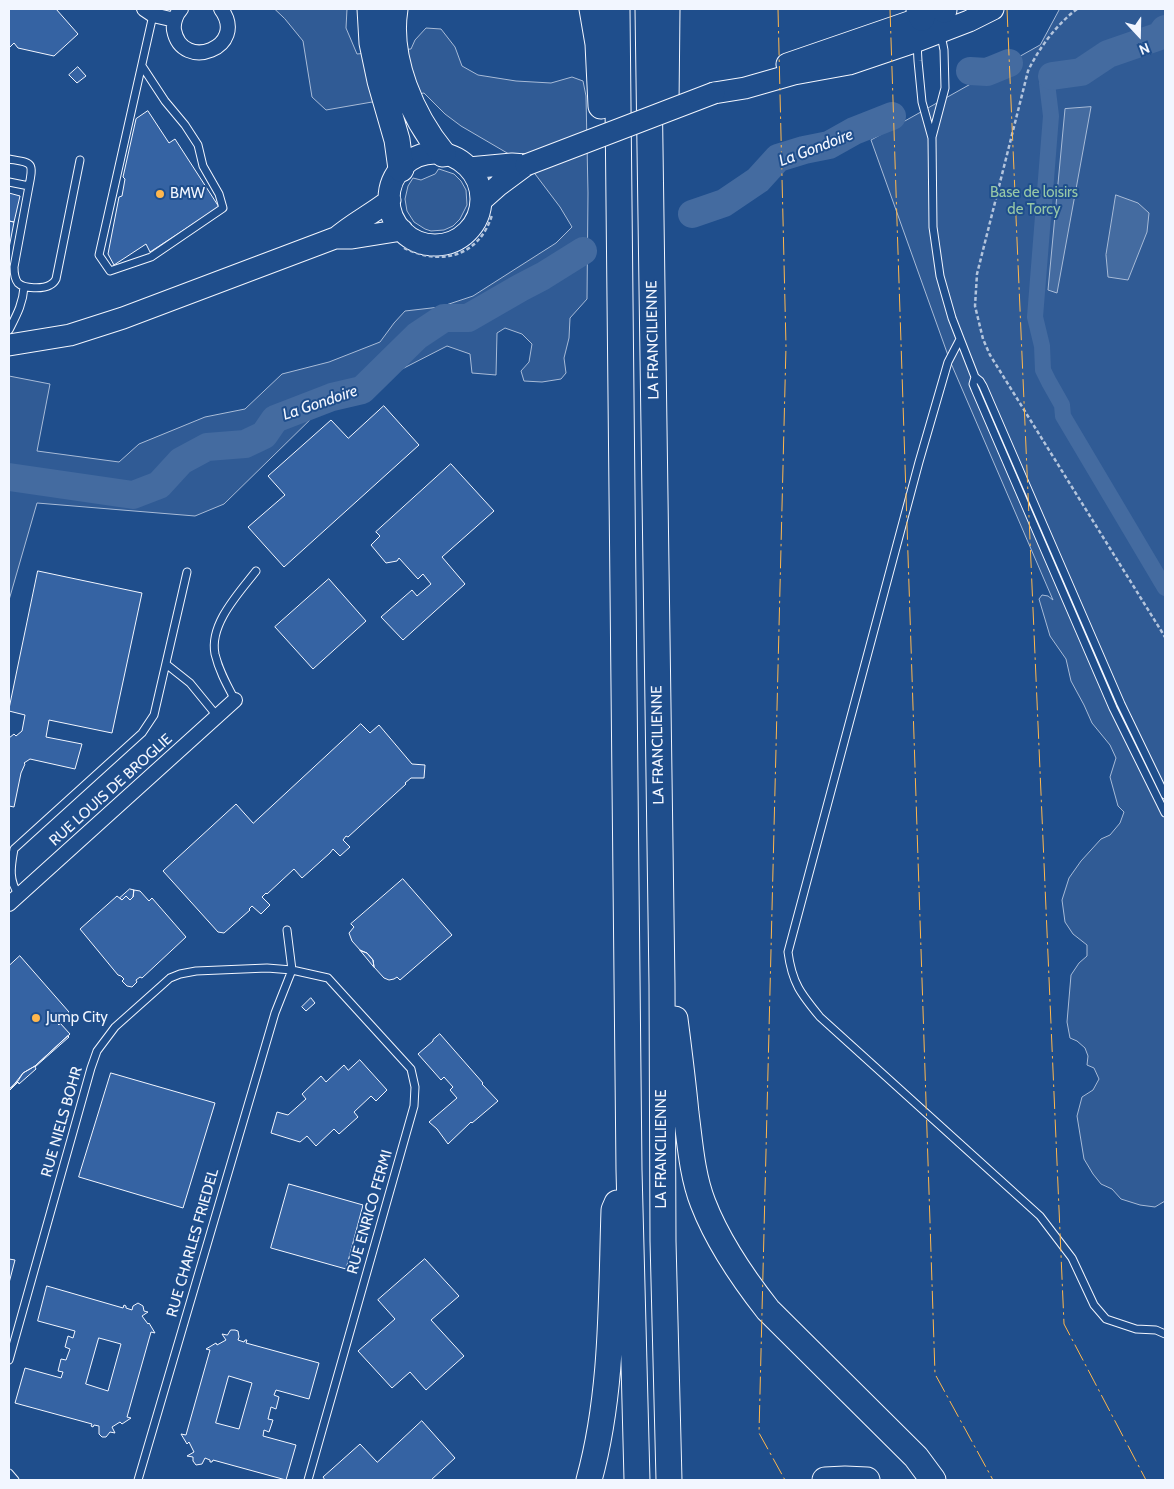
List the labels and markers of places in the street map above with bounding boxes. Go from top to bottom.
place label: BMW [170,185,205,203]
marker: BMW [154,188,166,200]
place label: Jump City [46,1009,108,1027]
marker: Jump City [30,1012,42,1024]

